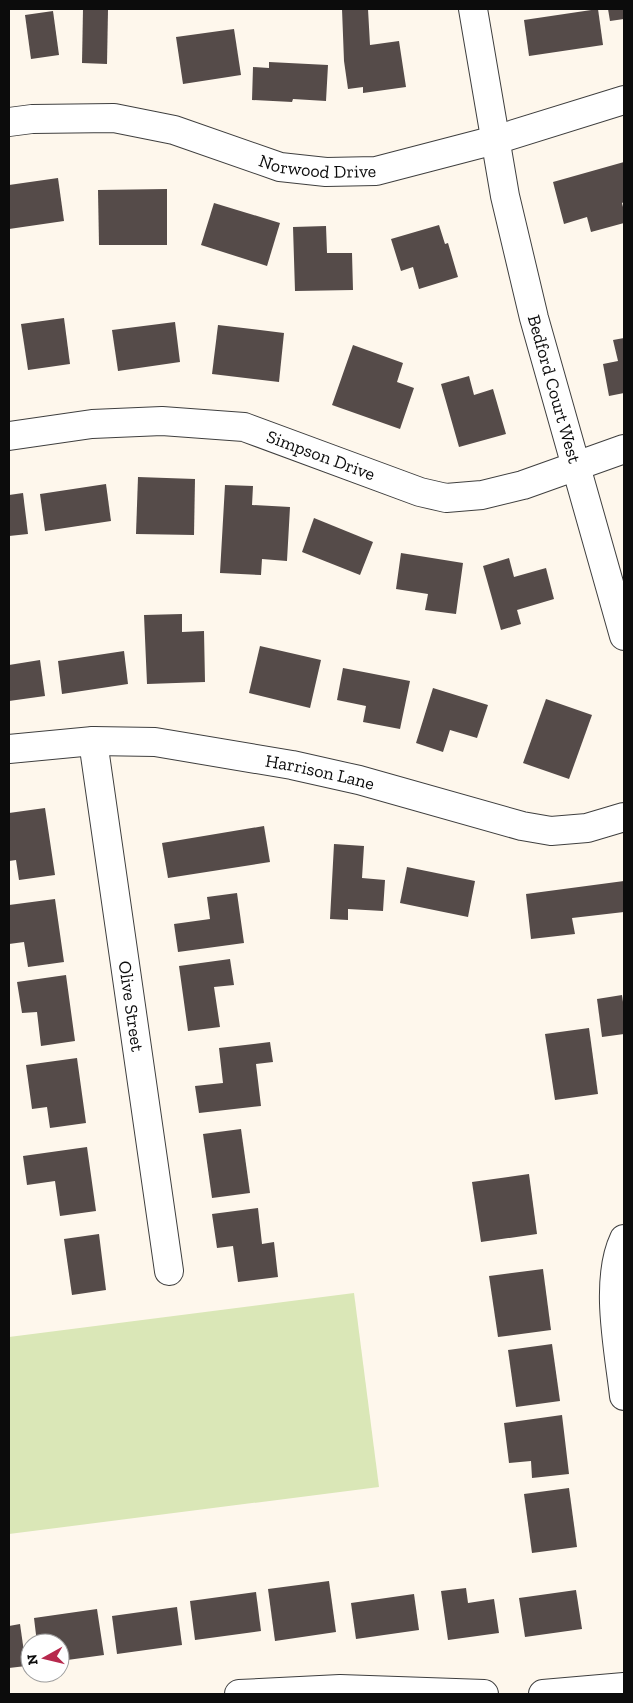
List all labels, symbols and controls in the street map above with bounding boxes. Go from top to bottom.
street label: Norwood Drive [256,149,376,183]
street label: Bedford Court West [523,312,586,466]
street label: Simpson Drive [263,425,378,485]
street label: Harrison Lane [264,750,377,795]
street label: Olive Street [114,959,148,1053]
north arrow [20,1633,70,1683]
text: N [23,1653,42,1666]

